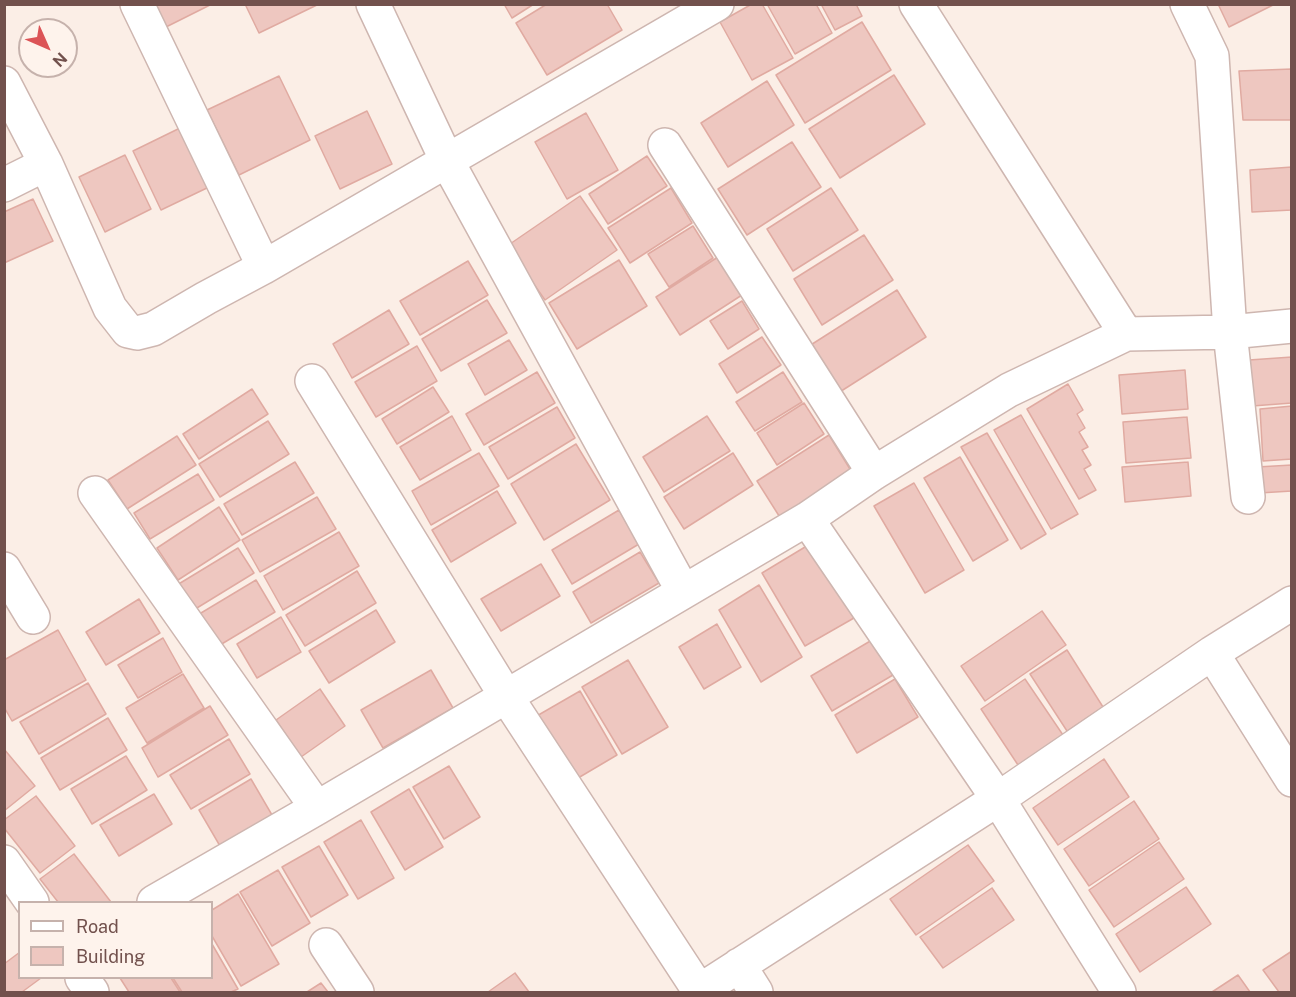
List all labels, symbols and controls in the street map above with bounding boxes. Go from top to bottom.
north arrow [18,18,78,78]
text: N [49,49,71,71]
legend [18,901,213,979]
text: Road [76,916,119,937]
text: Building [76,946,145,967]

